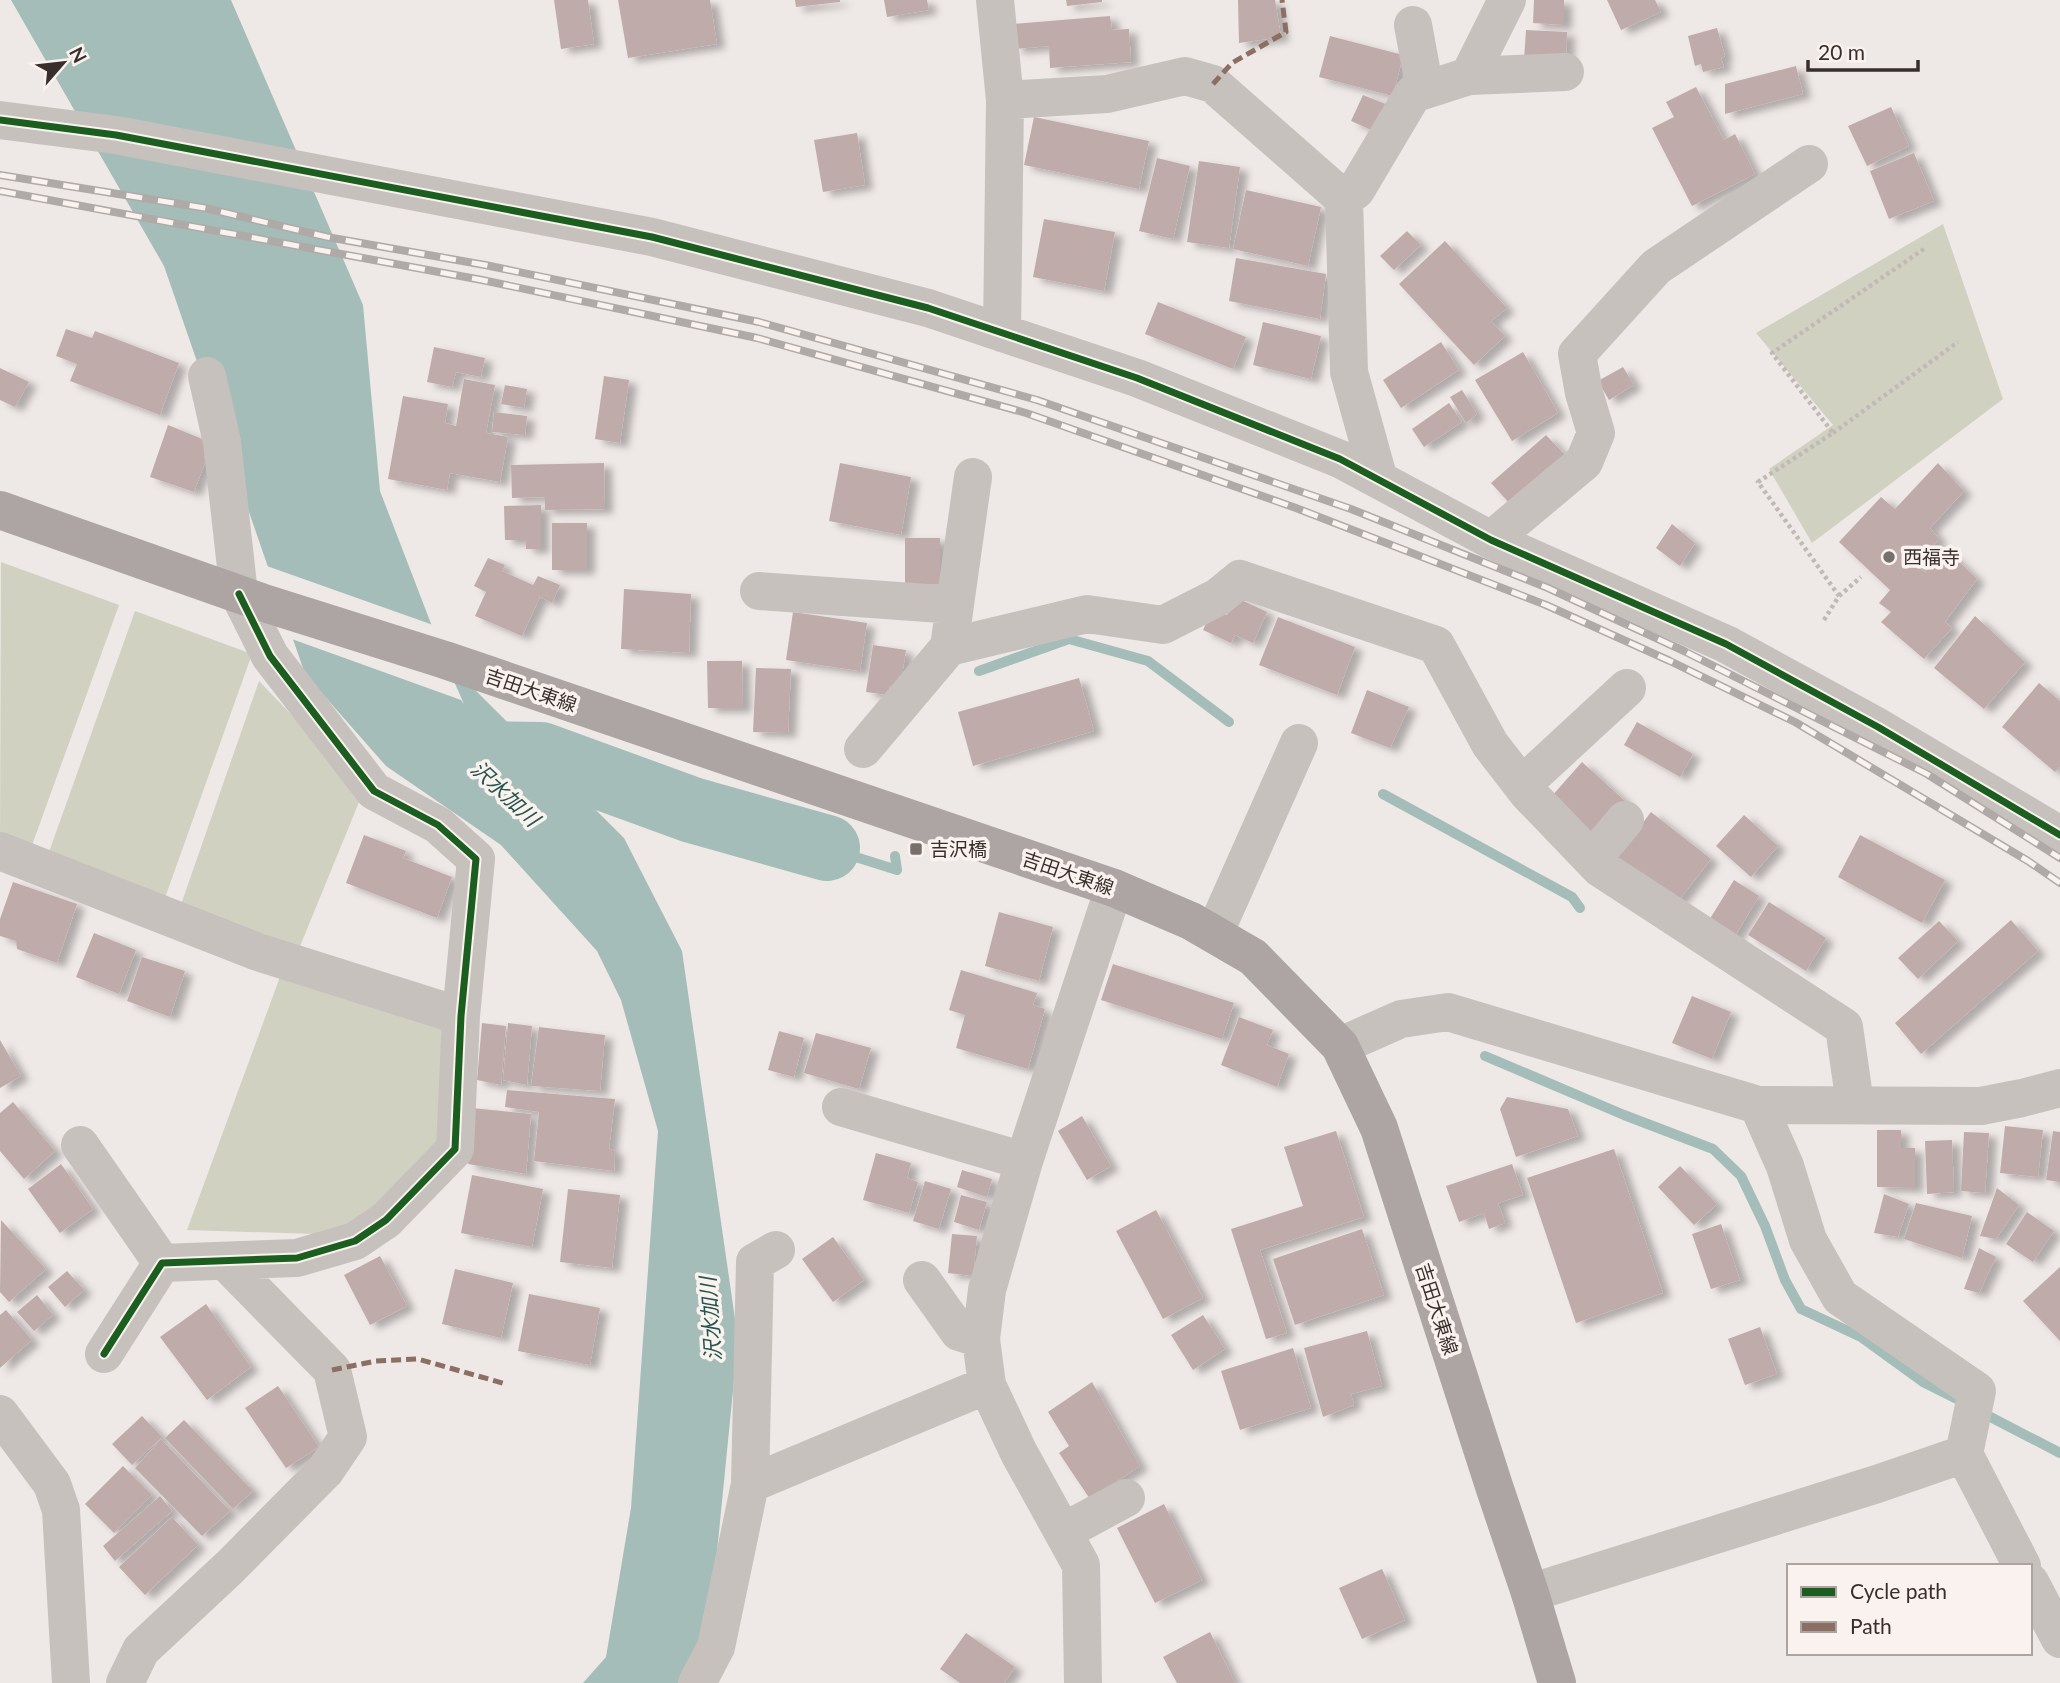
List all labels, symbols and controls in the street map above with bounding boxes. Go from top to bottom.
north arrow [28,28,98,98]
scale bar [1808,28,1918,72]
text: 20 m [1818,39,1865,64]
text: N [65,43,92,67]
place label: 西福寺 [1903,545,1960,568]
marker: 西福寺 [1881,549,1897,565]
street label: 吉田大東線 [482,663,580,716]
water label: 沢水加川 [467,755,547,832]
place label: 吉沢橋 [930,837,987,860]
marker: 吉沢橋 [908,841,924,857]
street label: 吉田大東線 [1019,846,1117,899]
street label: 吉田大東線 [1412,1260,1463,1358]
water label: 沢水加川 [694,1274,725,1362]
legend [1787,1564,2032,1655]
text: Cycle path [1850,1578,1947,1603]
text: Path [1850,1613,1892,1638]

